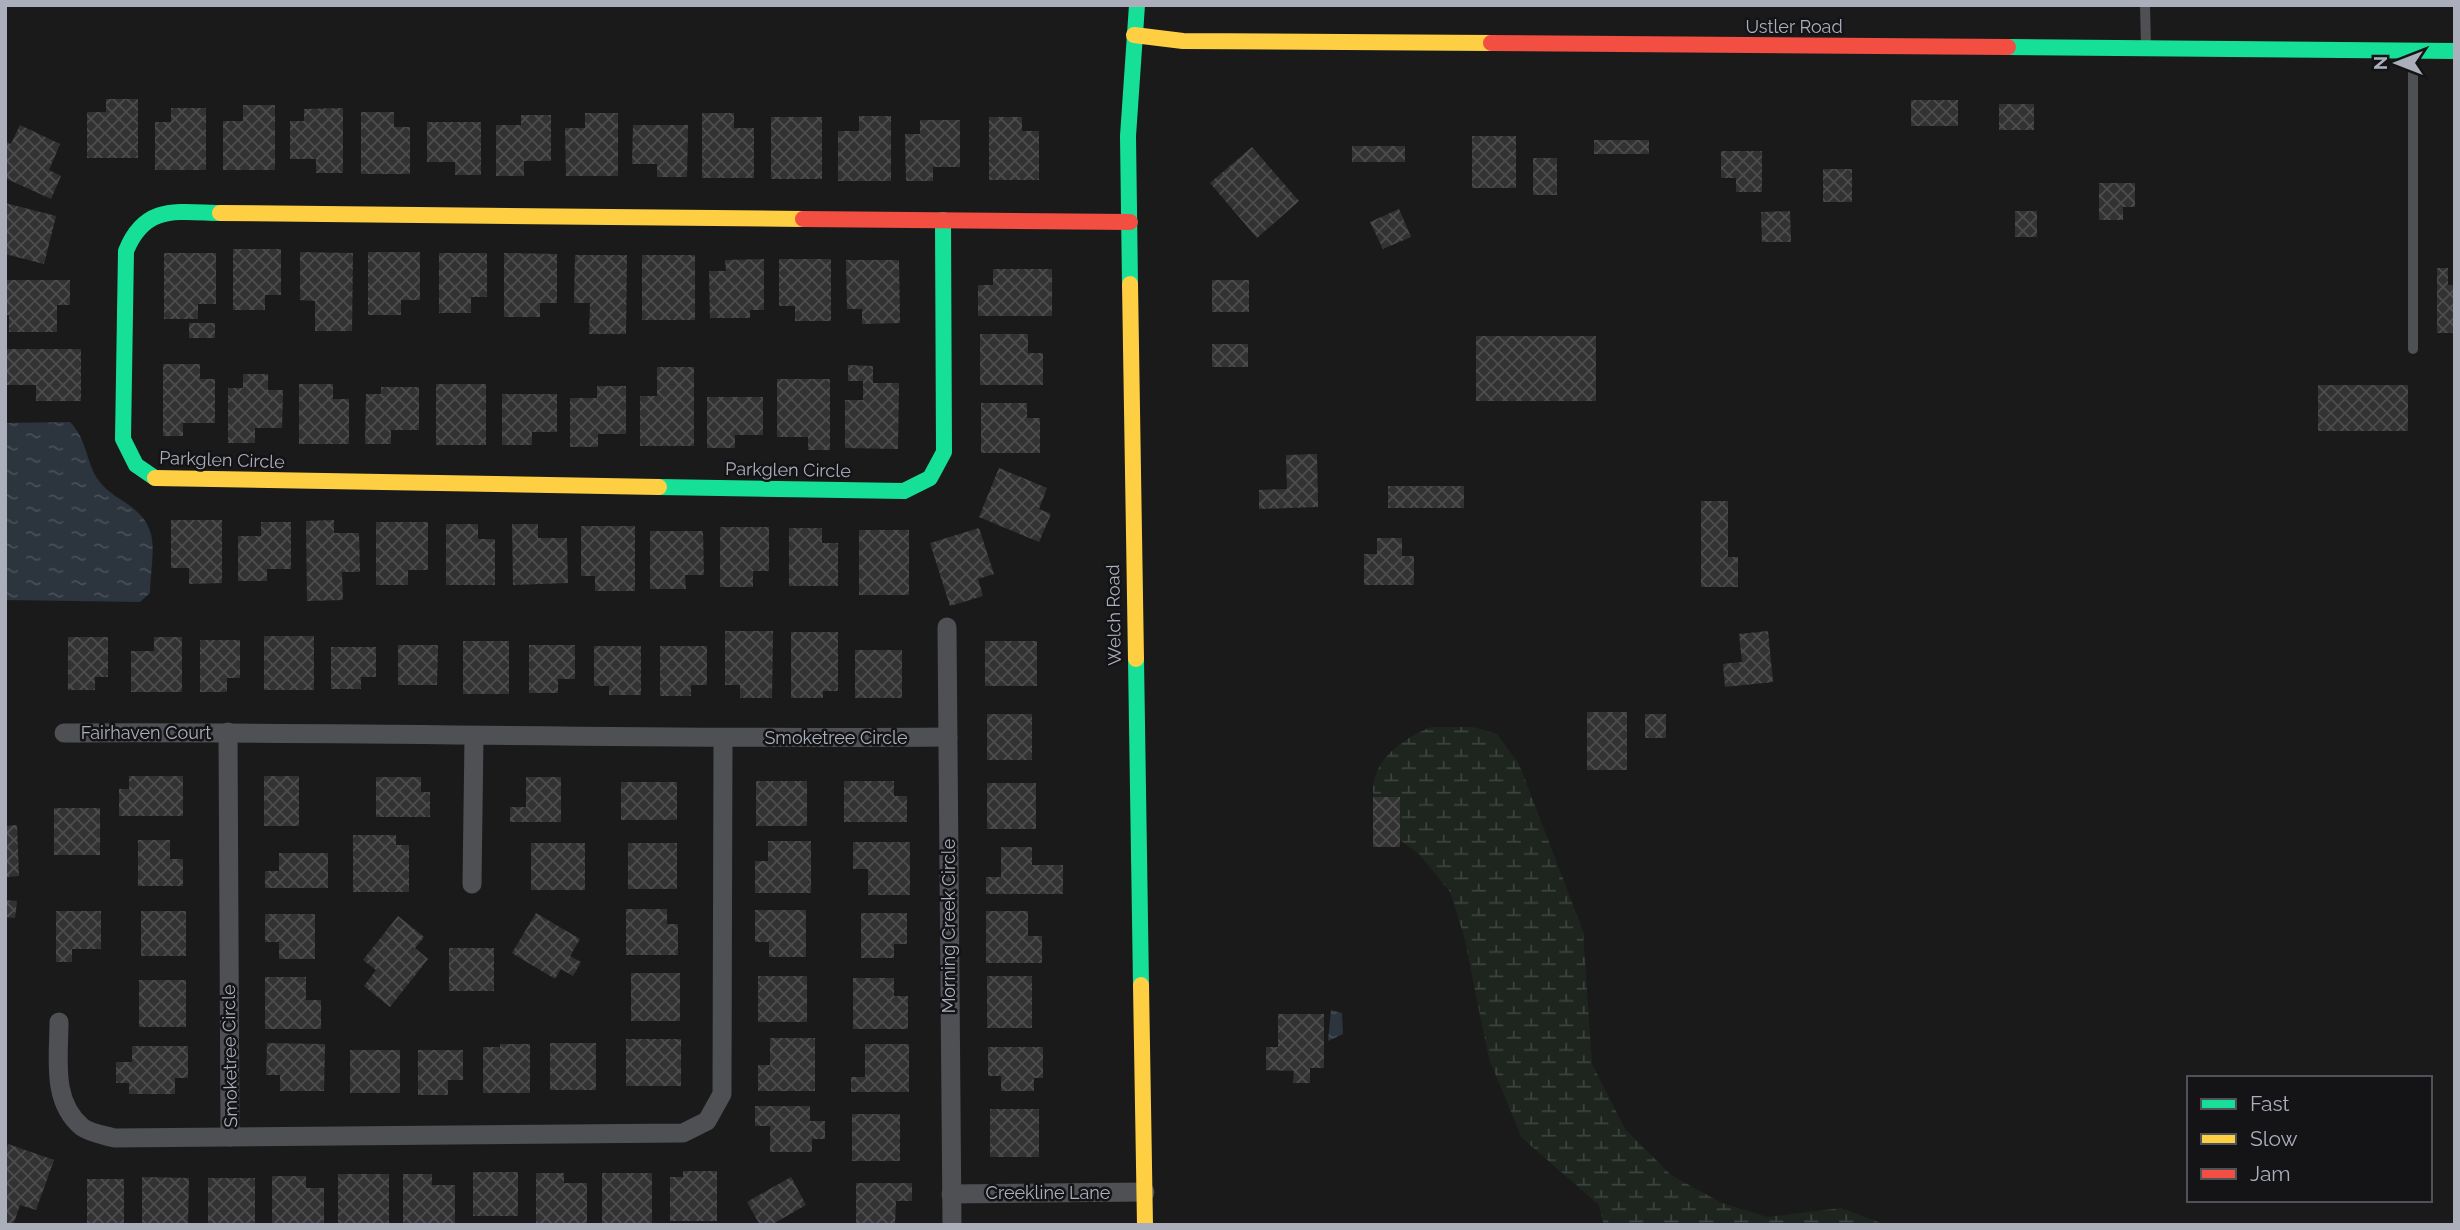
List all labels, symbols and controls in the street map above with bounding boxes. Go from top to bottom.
street label: Ustler Road [1745,16,1843,37]
north arrow [2362,28,2432,98]
text: N [2369,56,2391,70]
street label: Parkglen Circle [159,447,286,472]
street label: Parkglen Circle [725,458,851,481]
street label: Welch Road [1102,564,1125,666]
street label: Fairhaven Court [81,722,211,743]
street label: Smoketree Circle [764,727,908,748]
street label: Morning Creek Circle [938,838,959,1013]
street label: Smoketree Circle [218,984,241,1128]
legend [2187,1076,2432,1202]
text: Fast [2250,1091,2290,1116]
text: Slow [2250,1126,2298,1151]
text: Jam [2250,1161,2291,1186]
street label: Creekline Lane [986,1182,1111,1203]

